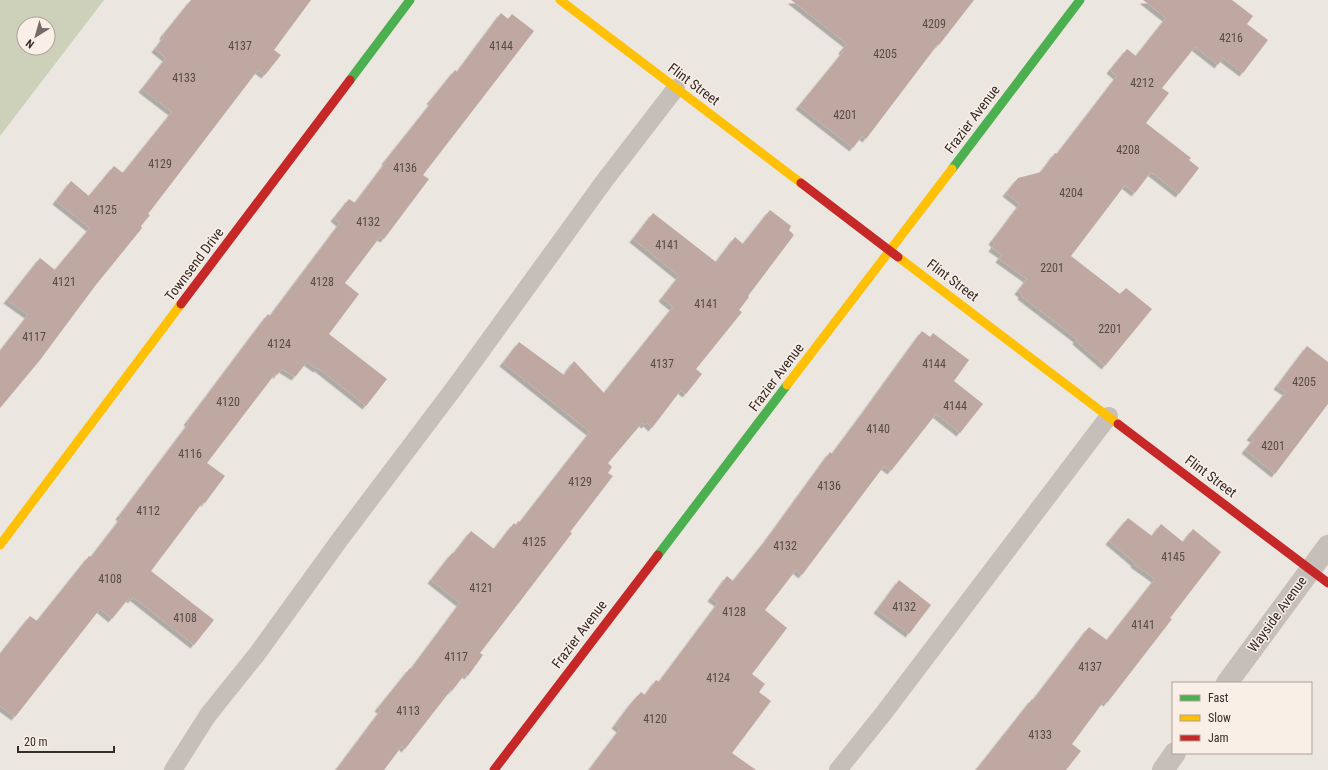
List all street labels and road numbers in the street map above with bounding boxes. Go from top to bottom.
street label: Flint Street [665,60,723,108]
street label: Frazier Avenue [941,82,1003,156]
street label: Townsend Drive [161,224,227,304]
street label: Flint Street [924,256,982,304]
street label: Frazier Avenue [745,340,807,414]
street label: Flint Street [1182,452,1240,500]
street label: Wayside Avenue [1244,573,1310,655]
street label: Frazier Avenue [548,597,610,671]

